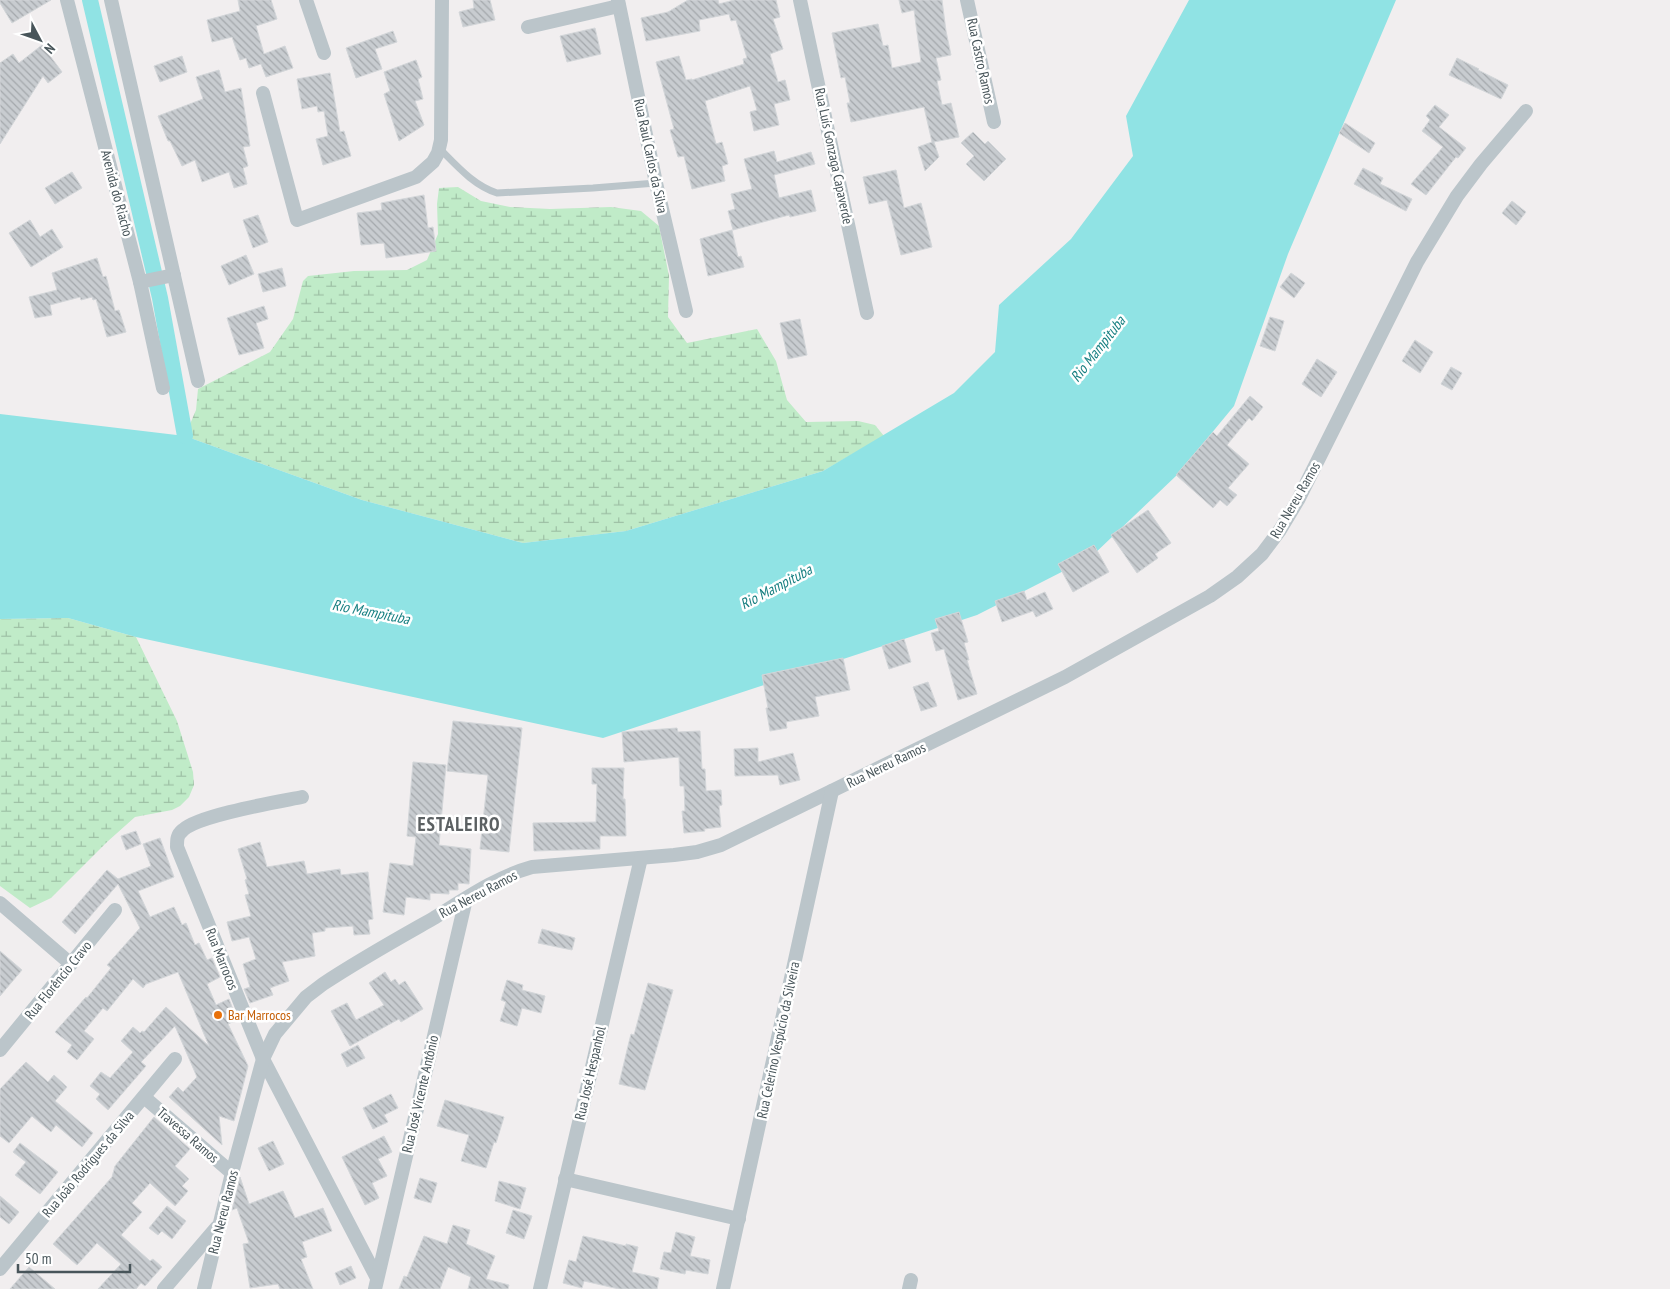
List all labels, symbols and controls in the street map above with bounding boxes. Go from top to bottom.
north arrow [15,15,65,65]
street label: Rua Castro Ramos [963,17,999,106]
text: N [41,40,59,57]
street label: Rua Luís Gonzaga Capaverde [811,86,857,226]
street label: Rua Raul Carlos da Silva [630,97,672,215]
street label: Avenida do Riacho [97,148,137,238]
water label: Rio Mampituba [1066,311,1130,385]
street label: Rua Nereu Ramos [1266,458,1324,542]
water label: Rio Mampituba [737,559,816,613]
water label: Rio Mampituba [331,595,412,629]
street label: Rua Nereu Ramos [844,738,929,792]
district label: ESTALEIRO [417,812,501,836]
street label: Rua Nereu Ramos [436,866,520,922]
street label: Rua Marrocos [201,925,243,993]
street label: Rua Florêncio Cravo [21,937,95,1023]
street label: Rua Celerino Vespúcio da Silveira [753,960,803,1120]
place label: Bar Marrocos [228,1006,291,1024]
marker: Bar Marrocos [212,1009,224,1021]
street label: Rua José Hespanhol [570,1024,610,1122]
street label: Rua José Vicente Antônio [398,1033,442,1155]
street label: Travessa Ramos [153,1103,223,1167]
street label: Rua João Rodrigues da Silva [38,1107,138,1221]
street label: Rua Nereu Ramos [204,1168,242,1256]
scale bar [18,1242,130,1274]
text: 50 m [25,1249,51,1268]

